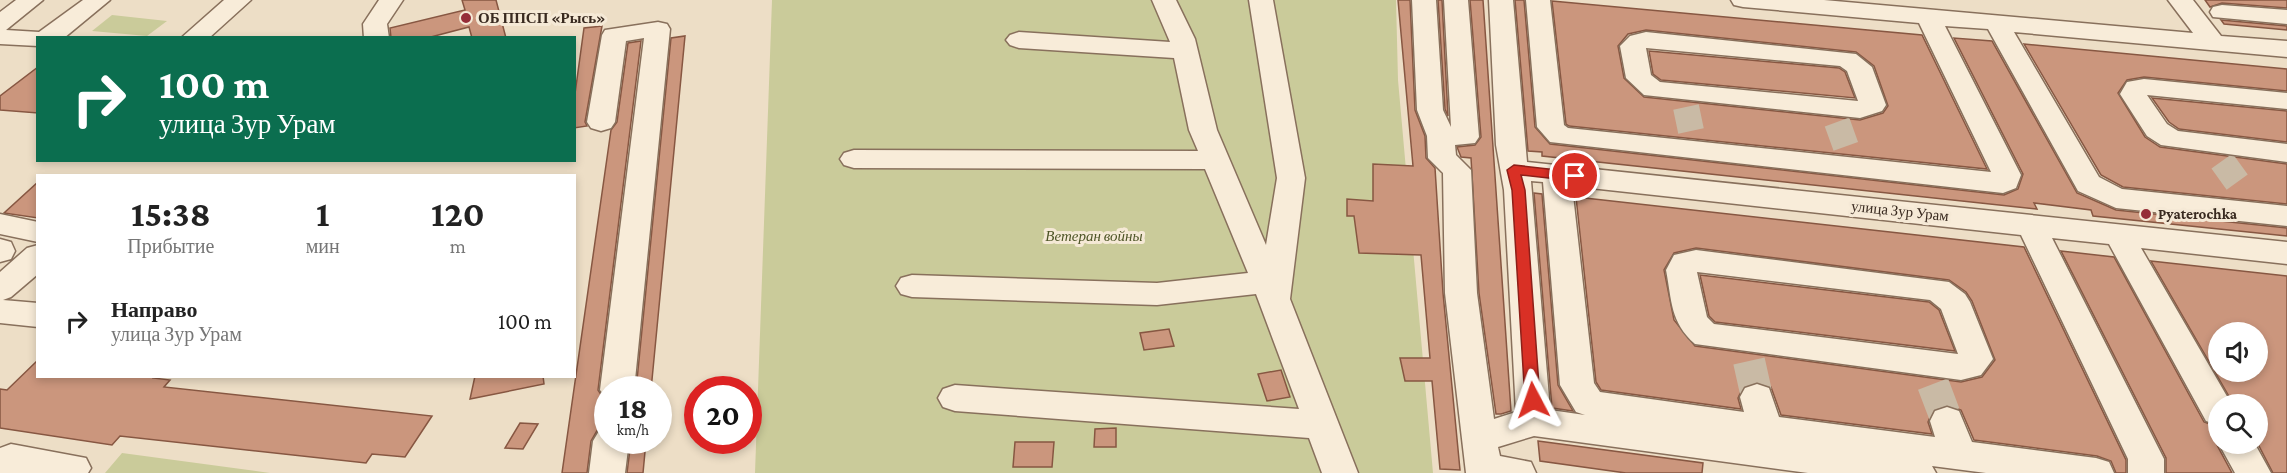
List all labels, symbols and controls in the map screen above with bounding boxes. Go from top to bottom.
place label: ОБ ППСП «Рысь» [478,10,606,26]
marker: ОБ ППСП «Рысь» [459,11,473,25]
icon: right [60,60,138,138]
text: 100 m [159,60,269,107]
text: улица Зур Урам [159,109,336,139]
pin [1549,150,1600,201]
icon: arrive [1558,159,1591,192]
text: 15:38 [131,194,211,234]
text: 1 [316,194,329,234]
text: 120 [431,194,485,234]
street label: улица Зур Урам [1850,198,1950,224]
place label: Pyaterochka [2158,206,2238,222]
marker: Pyaterochka [2139,207,2153,221]
park label: Ветеран войны [1045,228,1143,244]
text: Прибытие [127,235,214,257]
text: мин [306,235,340,257]
text: m [450,235,466,257]
text: Направо [111,297,197,322]
icon: right [60,305,93,338]
text: 100 m [498,309,552,334]
map controls [2208,322,2268,454]
button: sound [2208,322,2268,382]
text: улица Зур Урам [111,323,242,345]
position arrow [1501,368,1565,432]
speed limit sign: 20 [684,376,762,454]
text: 18 [619,391,647,424]
button: search [2208,394,2268,454]
text: km/h [617,422,649,438]

